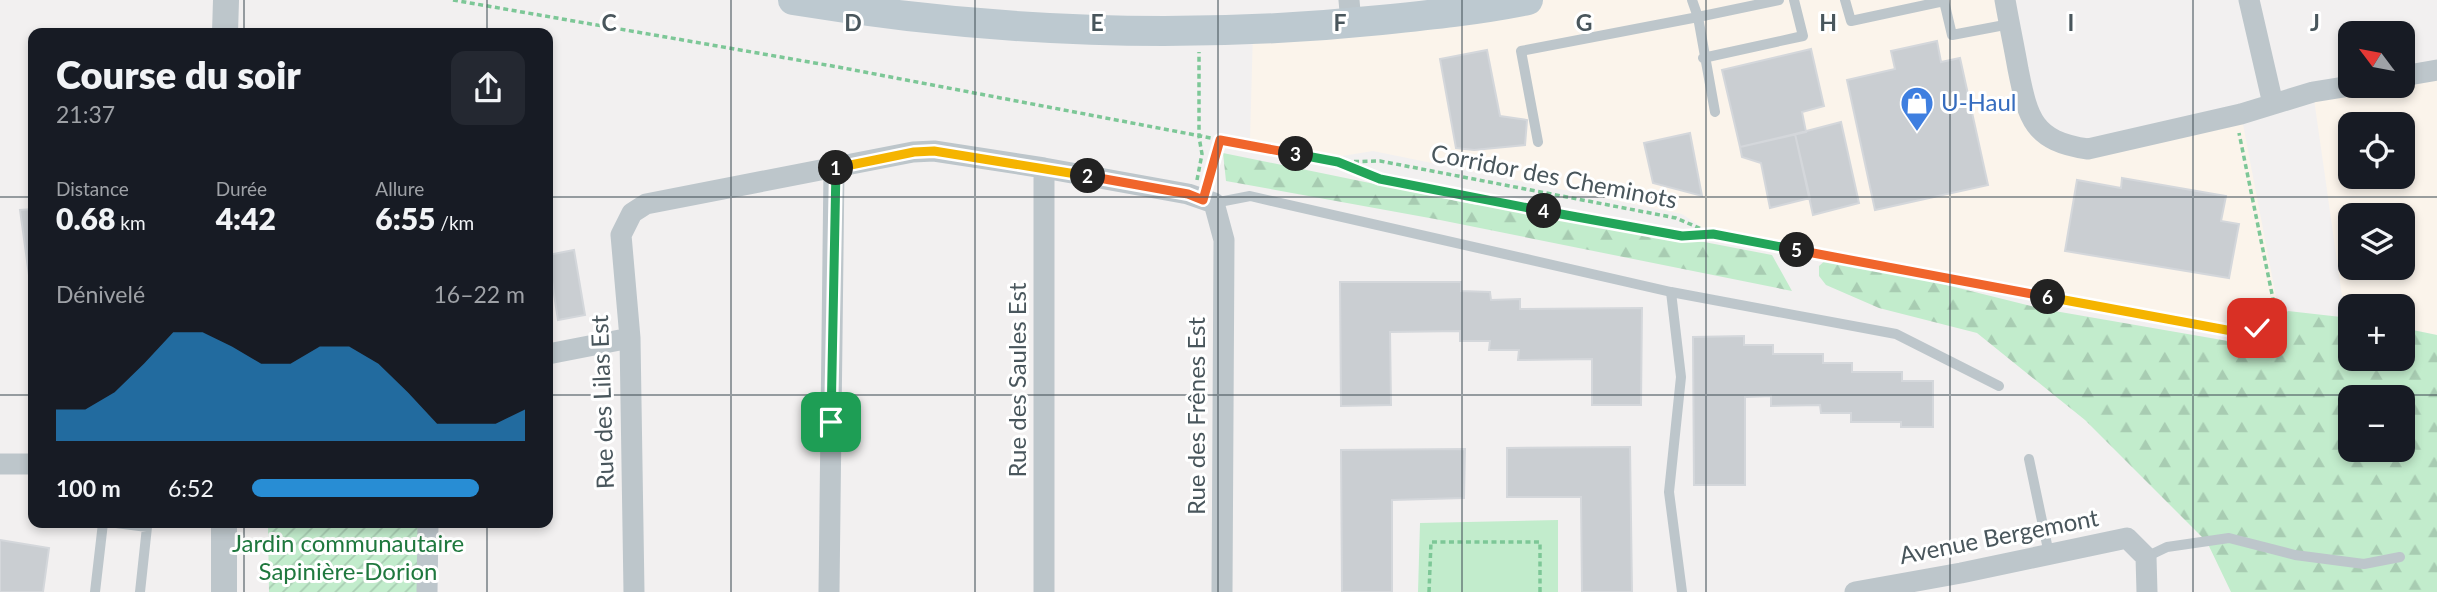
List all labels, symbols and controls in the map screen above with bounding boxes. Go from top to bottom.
text: C [601,8,617,36]
text: D [844,8,862,36]
text: E [1090,8,1104,36]
text: F [1333,8,1347,36]
text: G [1576,8,1592,36]
text: H [1819,8,1837,36]
text: I [2068,8,2074,36]
text: J [2310,8,2320,36]
north arrow [2338,21,2415,98]
map controls [2338,21,2415,462]
text: Course du soir [56,51,301,97]
button: share [451,51,525,125]
shop icon: U-Haul [1898,84,1936,133]
place label: U-Haul [1941,87,2017,116]
text: 21:37 [56,100,115,128]
button: locate [2338,112,2415,189]
pin: 3 [1278,136,1314,172]
street label: Corridor des Cheminots [1429,137,1680,214]
text: 3 [1290,142,1301,165]
pin: 1 [818,150,854,186]
text: 1 [830,156,841,179]
pin: 2 [1070,158,1106,194]
text: 2 [1082,164,1093,187]
text: Distance [56,177,129,200]
text: Durée [216,177,267,200]
text: Allure [375,177,424,200]
pin: 4 [1526,194,1562,228]
text: 4 [1538,199,1549,222]
text: 0.68 [56,200,115,236]
text: 4:42 [216,200,276,236]
text: 6:55 [375,200,435,236]
button: layers [2338,203,2415,280]
text: km [115,211,146,234]
text: /km [435,211,474,234]
pin: 5 [1780,232,1814,268]
text: 5 [1791,238,1802,261]
text: Dénivelé [56,280,145,308]
text: 16–22 m [433,280,525,308]
pin: 6 [2030,280,2066,314]
street label: Rue des Saules Est [1002,282,1031,478]
text: 6 [2042,285,2053,308]
button: + [2338,294,2415,371]
pin [2227,298,2287,358]
icon: check [2238,309,2276,347]
street label: Rue des Lilas Est [584,314,619,490]
street label: Rue des Frênes Est [1181,317,1210,515]
button: − [2338,385,2415,462]
pin [801,392,861,452]
icon: arrive [812,403,850,441]
text: 100 m [56,474,121,502]
text: 6:52 [168,474,214,502]
street label: Avenue Bergemont [1897,502,2101,569]
park label: Jardin communautaire Sapinière-Dorion [232,528,464,585]

